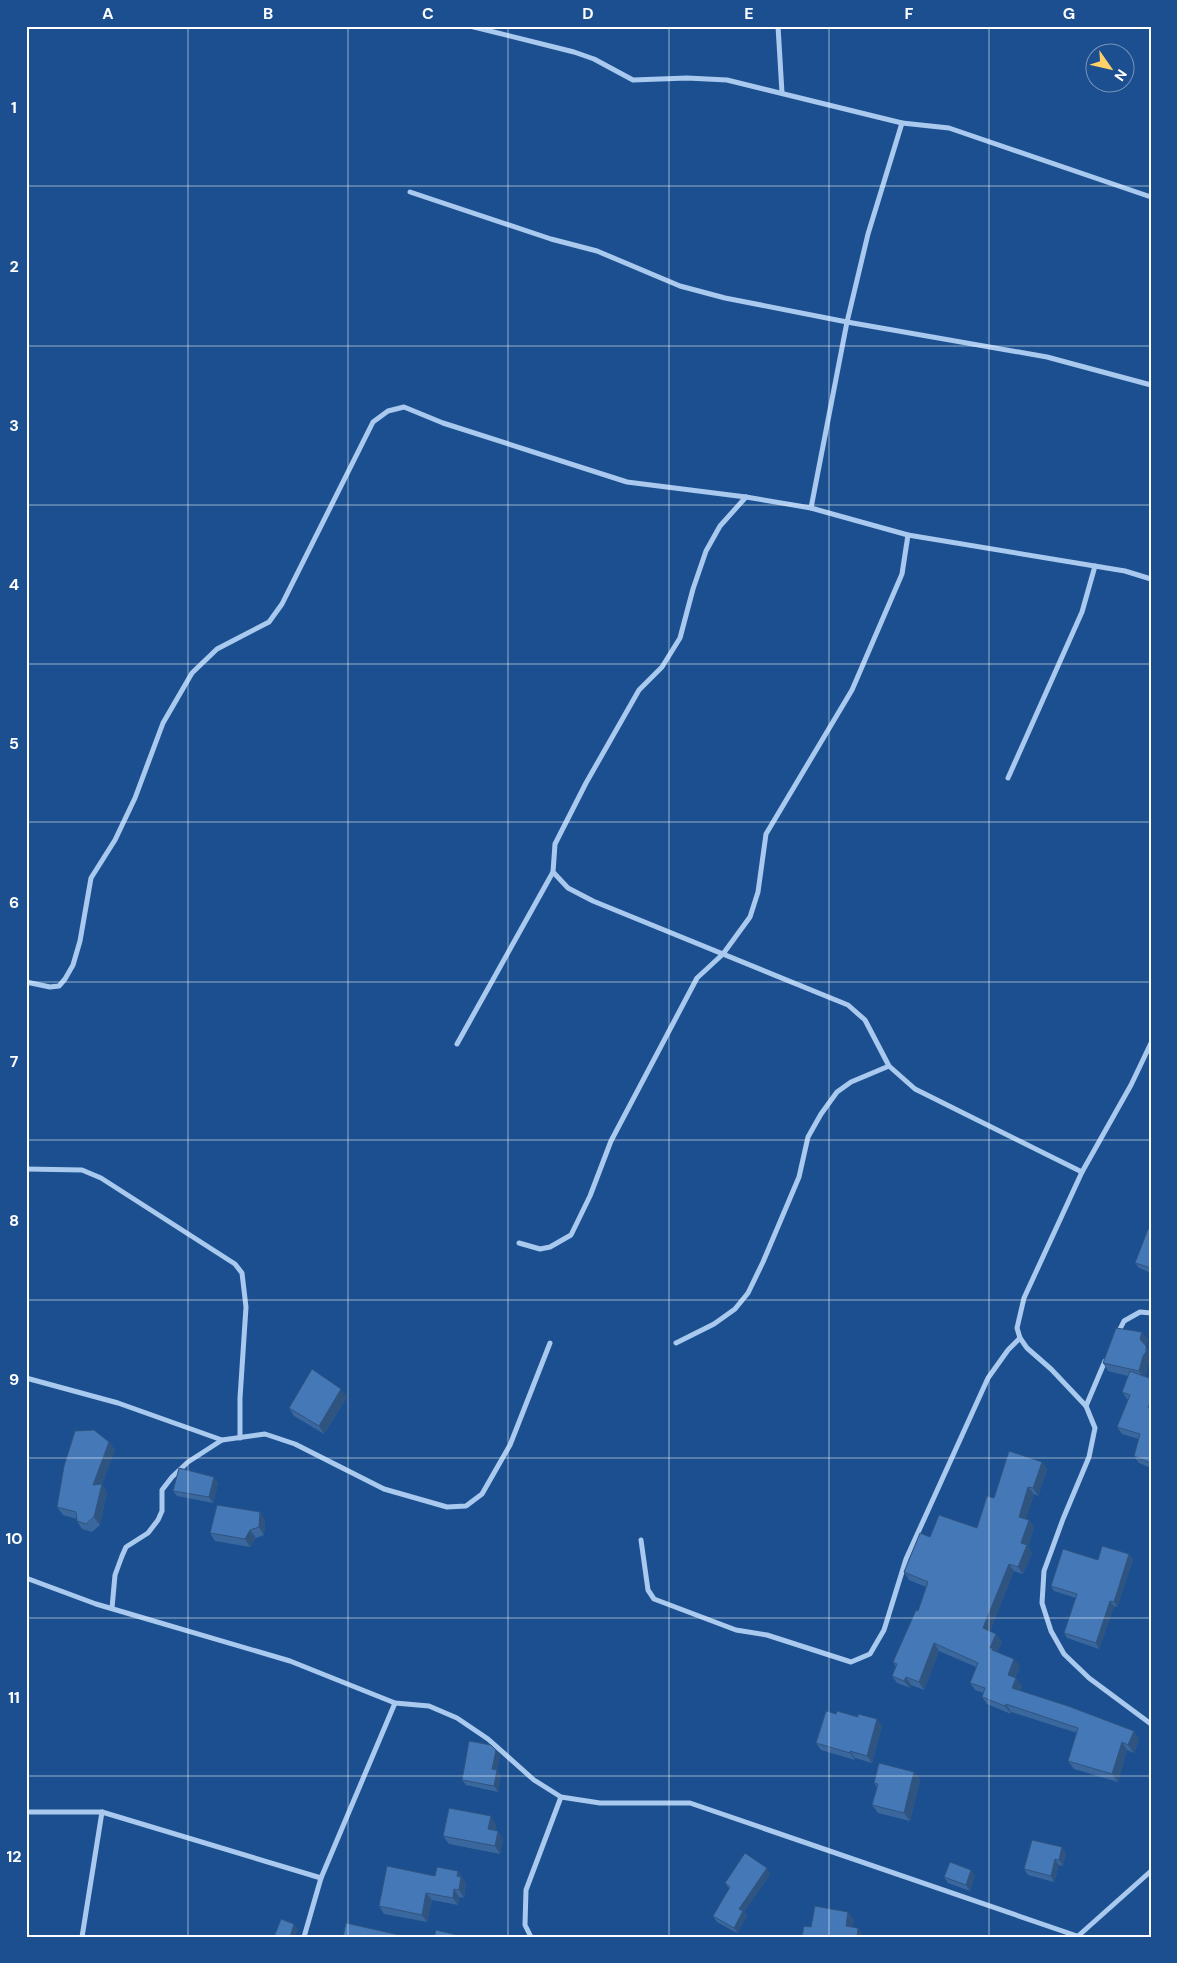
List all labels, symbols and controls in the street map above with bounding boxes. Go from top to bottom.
text: A [102,3,114,24]
text: B [263,3,273,24]
text: C [422,3,434,24]
text: D [582,3,594,24]
text: E [744,3,754,24]
text: F [905,3,914,24]
text: G [1063,3,1075,24]
north arrow [1084,42,1134,92]
text: N [1110,66,1131,85]
text: 1 [11,97,17,118]
text: 2 [9,256,19,277]
text: 3 [9,415,19,436]
text: 4 [9,574,19,595]
text: 5 [9,733,19,754]
text: 6 [9,892,19,913]
text: 7 [10,1051,19,1072]
text: 8 [9,1210,19,1231]
text: 9 [9,1369,19,1390]
text: 10 [5,1528,23,1549]
text: 11 [8,1687,20,1708]
text: 12 [6,1846,22,1867]

